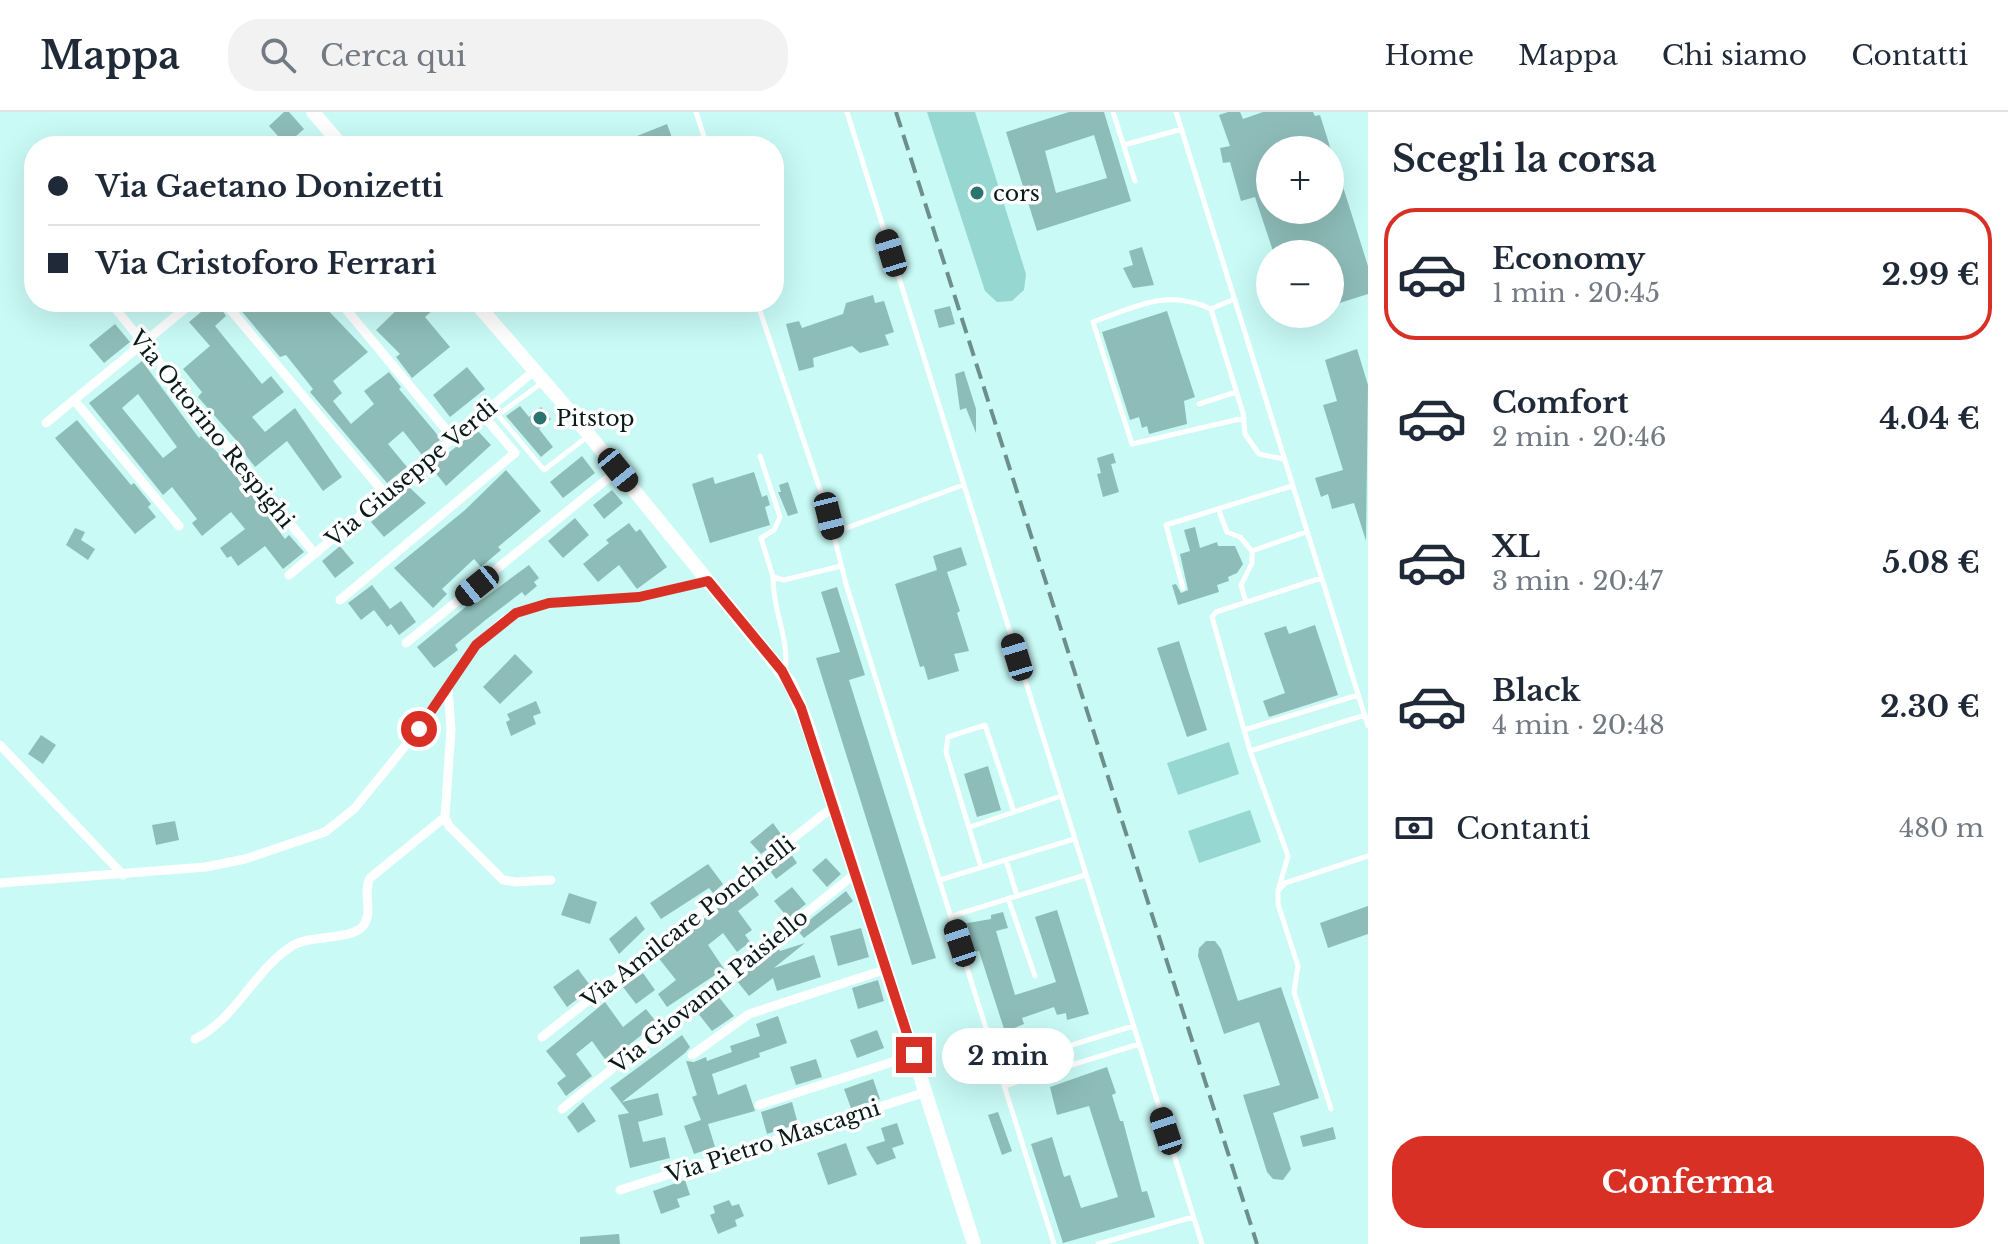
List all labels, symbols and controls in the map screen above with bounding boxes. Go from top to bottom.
search box [228,19,788,91]
text: Mappa [40,32,180,79]
icon: search [256,33,300,77]
text: Cerca qui [320,37,466,74]
text: Home [1385,38,1474,73]
text: Mappa [1518,38,1618,73]
text: Chi siamo [1662,38,1807,73]
text: Contatti [1851,38,1968,73]
map controls [1256,136,1344,328]
button: + [1256,136,1344,224]
text: Scegli la corsa [1392,137,1657,182]
text: Via Gaetano Donizetti [96,168,443,205]
place label: cors [993,180,1040,207]
marker: cors [968,184,986,202]
car [873,227,909,279]
icon: car [1396,238,1468,310]
button: − [1256,240,1344,328]
text: Economy [1492,240,1645,277]
text: Via Cristoforo Ferrari [96,245,437,282]
text: 2.99 € [1881,256,1980,293]
text: 1 min · 20:45 [1492,277,1660,309]
street label: Via Ottorino Respighi [123,324,300,534]
icon: car [1396,382,1468,454]
text: Comfort [1492,384,1629,421]
street label: Via Giuseppe Verdi [319,394,503,554]
text: 4.04 € [1879,400,1980,437]
place label: Pitstop [556,405,635,432]
marker: Pitstop [531,409,549,427]
text: 2 min · 20:46 [1492,421,1666,453]
car [594,444,642,496]
car [812,490,846,542]
icon: car [1396,526,1468,598]
text: XL [1492,528,1540,565]
text: 5.08 € [1882,544,1980,581]
car [451,562,503,610]
text: 3 min · 20:47 [1492,565,1663,597]
car [999,631,1035,683]
icon: car [1396,670,1468,742]
text: Black [1492,672,1580,709]
text: 2.30 € [1880,688,1980,725]
text: 4 min · 20:48 [1492,709,1665,741]
route start [401,711,437,747]
icon: cash [1392,806,1436,850]
text: Contanti [1456,810,1591,847]
text: 480 m [1899,812,1984,844]
street label: Via Amilcare Ponchielli [576,830,801,1015]
street label: Via Giovanni Paisiello [604,903,813,1080]
car [941,916,979,970]
callout: 2 min [942,1027,1074,1083]
route end [896,1037,932,1073]
text: 2 min [968,1040,1048,1072]
street label: Via Pietro Mascagni [662,1094,884,1189]
car [1147,1104,1185,1158]
button: Conferma [1392,1136,1984,1228]

